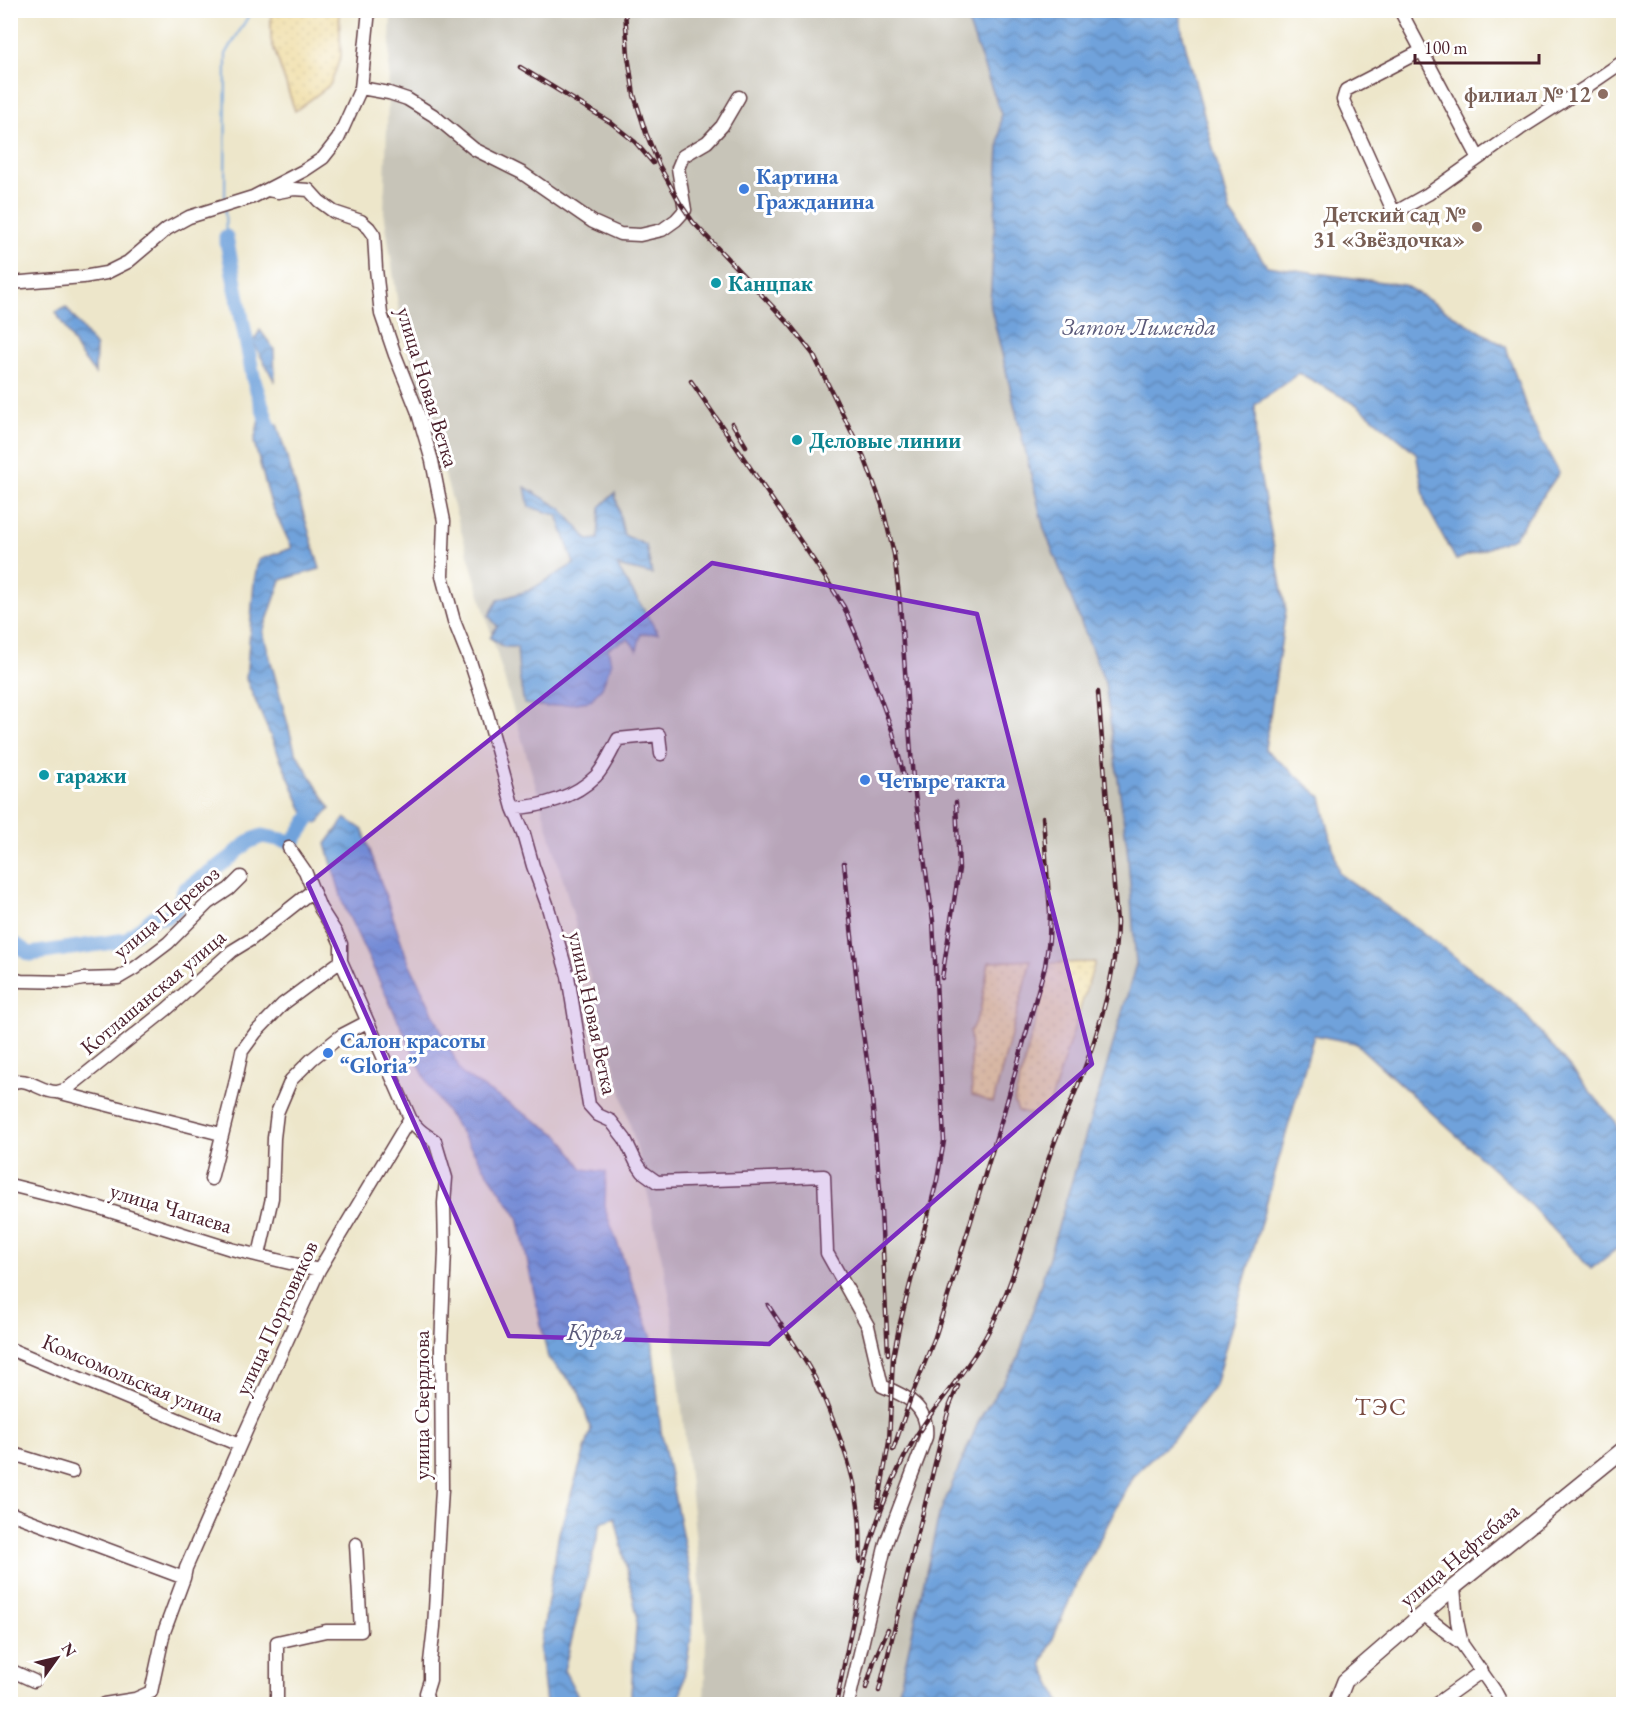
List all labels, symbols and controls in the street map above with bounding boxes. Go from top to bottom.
scale bar [1415,27,1540,65]
text: 100 m [1424,36,1468,59]
place label: филиал № 12 [1464,80,1591,109]
marker: филиал № 12 [1596,87,1610,101]
place label: Картина Гражданина [756,162,875,216]
marker: Картина Гражданина [737,182,751,196]
place label: Детский сад № 31 «Звёздочка» [1313,200,1466,254]
marker: Детский сад № 31 «Звёздочка» [1470,220,1484,234]
place label: Канцпак [728,269,814,298]
marker: Канцпак [709,276,723,290]
street label: улица Новая Ветка [390,303,466,471]
water label: Затон Лименда [1062,311,1216,342]
place label: Деловые линии [809,426,961,455]
marker: Деловые линии [790,433,804,447]
place label: гаражи [56,761,127,790]
place label: Четыре такта [877,766,1006,795]
marker: гаражи [37,768,51,782]
marker: Четыре такта [858,773,872,787]
street label: улица Перевоз [107,859,225,965]
street label: Котлашанская улица [74,922,232,1061]
street label: улица Новая Ветка [562,929,625,1098]
place label: Салон красоты “Gloria” [340,1026,486,1080]
marker: Салон красоты “Gloria” [321,1046,335,1060]
street label: улица Чапаева [107,1176,236,1240]
street label: улица Портовиков [227,1236,325,1400]
water label: Курья [566,1316,623,1347]
street label: Комсомольская улица [38,1327,228,1429]
street label: улица Свердлова [407,1330,436,1480]
district label: ТЭС [1354,1391,1408,1422]
street label: улица Нефтебаза [1393,1496,1525,1614]
north arrow [27,1628,87,1688]
text: N [57,1639,81,1661]

